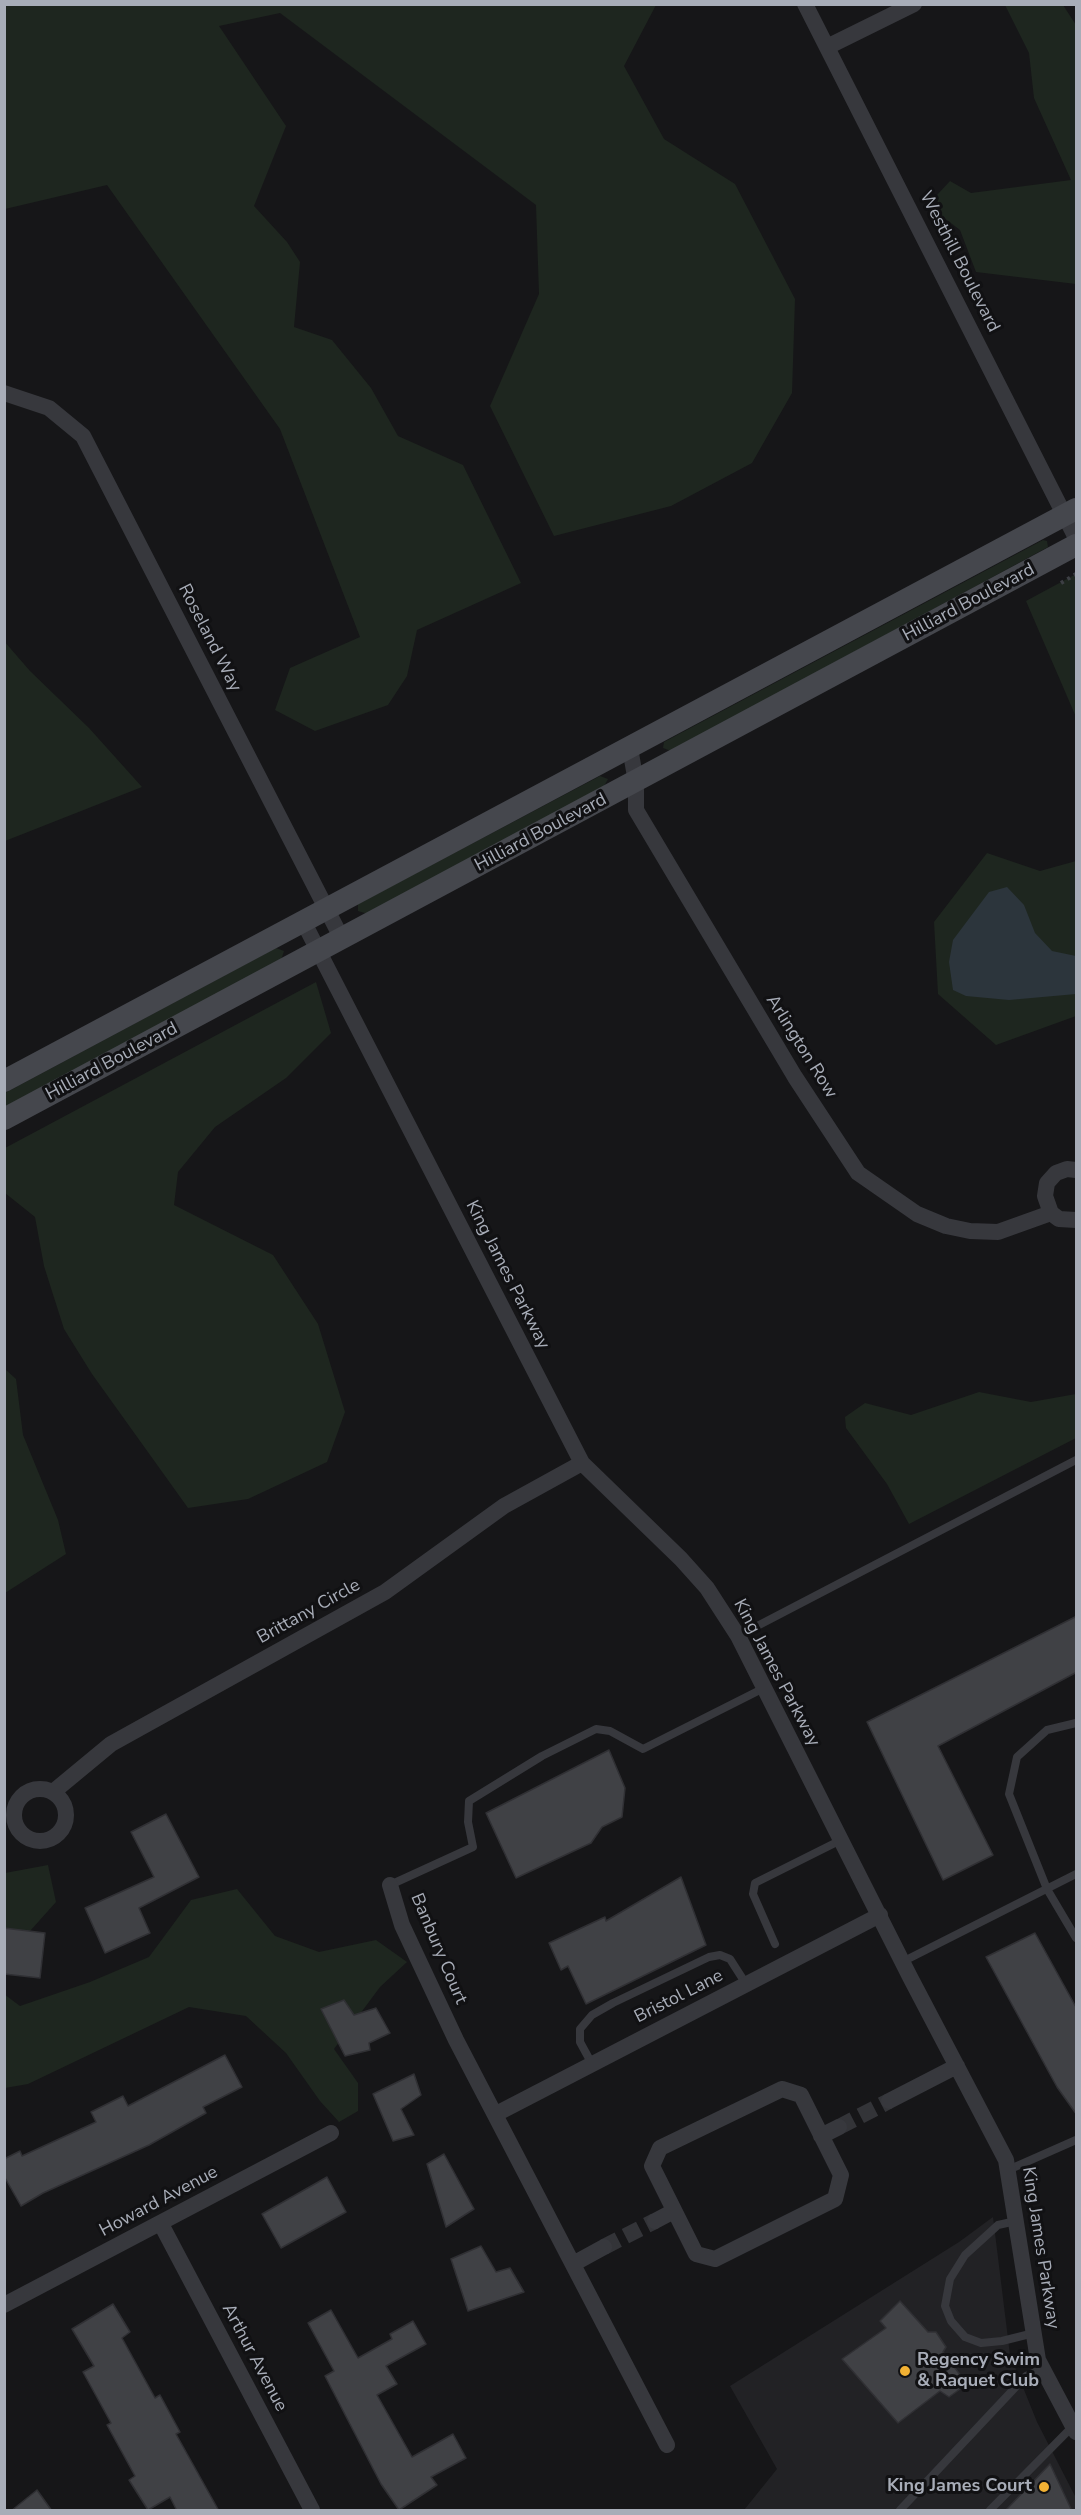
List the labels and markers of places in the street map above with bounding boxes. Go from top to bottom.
place label: Regency Swim & Raquet Club [917,2350,1040,2392]
marker: Regency Swim & Raquet Club [898,2364,912,2378]
place label: King James Court [887,2476,1032,2498]
marker: King James Court [1037,2480,1051,2494]

